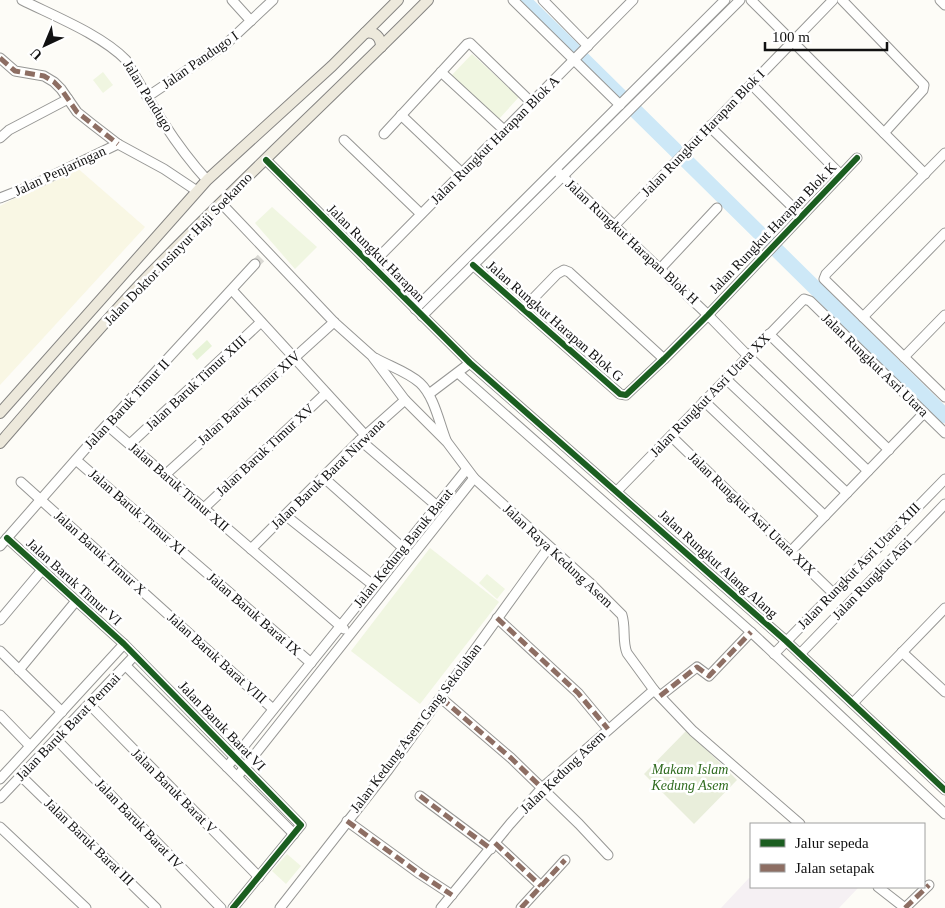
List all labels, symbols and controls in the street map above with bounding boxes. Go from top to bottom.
north arrow [20,20,70,70]
scale bar [765,20,888,52]
street label: Jalan Pandugo I [159,28,241,92]
text: 100 m [772,29,810,45]
text: U [27,45,45,63]
street label: Jalan Pandugo [120,58,176,134]
street label: Jalan Rungkut Harapan Blok I [638,66,768,199]
street label: Jalan Rungkut Harapan Blok A [428,72,563,207]
street label: Jalan Penjaringan [12,143,108,199]
street label: Jalan Rungkut Harapan Blok K [707,160,839,296]
street label: Jalan Doktor Insinyur Haji Soekarno [101,170,255,328]
street label: Jalan Rungkut Harapan Blok H [563,177,701,307]
street label: Jalan Rungkut Harapan [324,201,428,305]
street label: Jalan Rungkut Harapan Blok G [484,258,626,384]
street label: Jalan Rungkut Asri Utara [819,310,932,420]
street label: Jalan Rungkut Asri Utara XX [647,330,773,460]
street label: Jalan Baruk Timur XIII [143,332,250,433]
street label: Jalan Baruk Timur XIV [195,348,303,448]
street label: Jalan Baruk Timur II [82,356,173,452]
street label: Jalan Baruk Timur XV [213,401,317,499]
street label: Jalan Baruk Barat Nirwana [268,415,388,532]
street label: Jalan Baruk Timur XII [125,439,233,535]
street label: Jalan Rungkut Asri Utara XIX [686,449,818,579]
street label: Jalan Kedung Baruk Barat [351,486,456,610]
street label: Jalan Rungkut Asri Utara XIII [794,499,924,633]
street label: Jalan Raya Kedung Asem [500,501,616,611]
street label: Jalan Baruk Timur X [51,507,149,599]
street label: Jalan Rungkut Alang Alang [656,507,780,621]
street label: Jalan Baruk Timur XI [51,508,149,598]
street label: Jalan Rungkut Asri [828,534,916,624]
street label: Jalan Baruk Timur VI [24,536,125,629]
street label: Jalan Baruk Barat IX [204,569,304,659]
street label: Jalan Baruk Barat VIII [165,610,270,707]
street label: Jalan Kedung Asem Gang Sekolahan [348,641,484,815]
street label: Jalan Baruk Barat Permai [13,670,123,784]
street label: Jalan Baruk Barat VI [176,678,269,774]
street label: Jalan Kedung Asem [518,728,609,816]
street label: Jalan Baruk Barat V [129,746,219,836]
park label: Makam Islam Kedung Asem [650,762,729,793]
street label: Jalan Baruk Barat IV [92,776,186,872]
street label: Jalan Baruk Barat III [41,796,137,889]
legend [750,823,925,888]
text: Jalur sepeda [795,835,869,851]
text: Jalan setapak [795,860,875,876]

